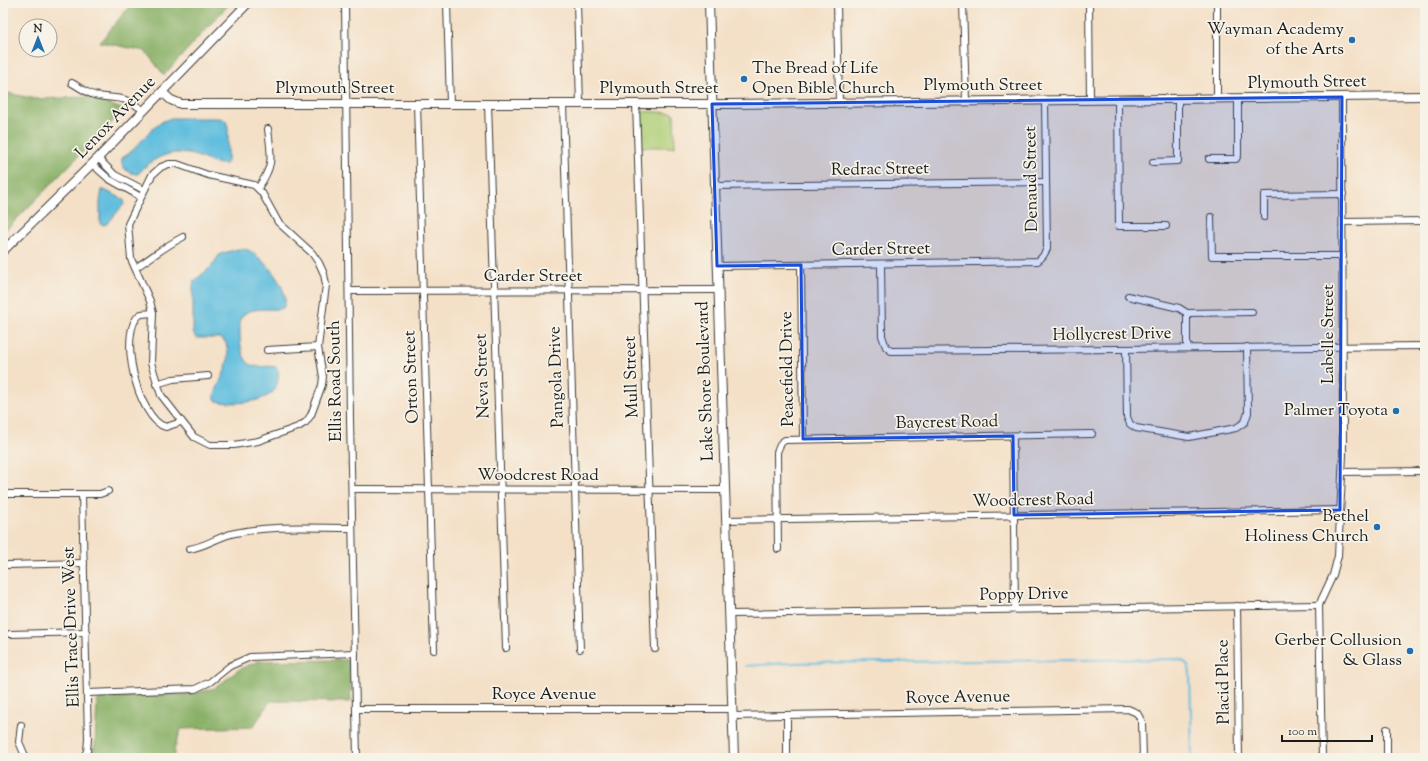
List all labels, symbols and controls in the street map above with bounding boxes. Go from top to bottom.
north arrow [18,18,58,58]
place label: Wayman Academy of the Arts [1207,18,1345,62]
text: N [33,21,43,37]
marker: Wayman Academy of the Arts [1347,35,1357,45]
place label: The Bread of Life Open Bible Church [752,57,896,101]
street label: Plymouth Street [1247,70,1367,96]
street label: Lenox Avenue [70,71,162,165]
marker: The Bread of Life Open Bible Church [739,74,749,84]
street label: Plymouth Street [924,74,1043,98]
street label: Plymouth Street [276,77,395,101]
street label: Plymouth Street [600,77,719,101]
street label: Denaud Street [1019,126,1045,232]
street label: Redrac Street [831,157,930,183]
street label: Carder Street [831,237,931,263]
street label: Carder Street [484,265,583,289]
street label: Labelle Street [1317,284,1341,384]
street label: Lake Shore Boulevard [691,300,721,461]
street label: Peacefield Drive [775,311,801,427]
street label: Ellis Road South [323,320,349,442]
street label: Hollycrest Drive [1052,322,1172,348]
street label: Pangola Drive [543,326,571,428]
street label: Orton Street [398,330,426,424]
street label: Neva Street [470,333,496,419]
street label: Mull Street [619,335,645,418]
place label: Palmer Toyota [1284,399,1388,423]
marker: Palmer Toyota [1391,406,1401,416]
street label: Baycrest Road [895,410,999,436]
street label: Woodcrest Road [477,464,599,488]
street label: Woodcrest Road [972,488,1094,514]
place label: Bethel Holiness Church [1245,505,1369,549]
marker: Bethel Holiness Church [1372,522,1382,532]
street label: Ellis Trace Drive West [57,546,87,708]
street label: Poppy Drive [979,582,1069,608]
place label: Gerber Collusion & Glass [1274,629,1402,673]
street label: Placid Place [1211,639,1237,725]
marker: Gerber Collusion & Glass [1405,646,1415,656]
street label: Royce Avenue [492,683,596,707]
street label: Royce Avenue [905,685,1011,711]
scale bar [1282,717,1372,743]
text: 100 m [1288,723,1317,741]

